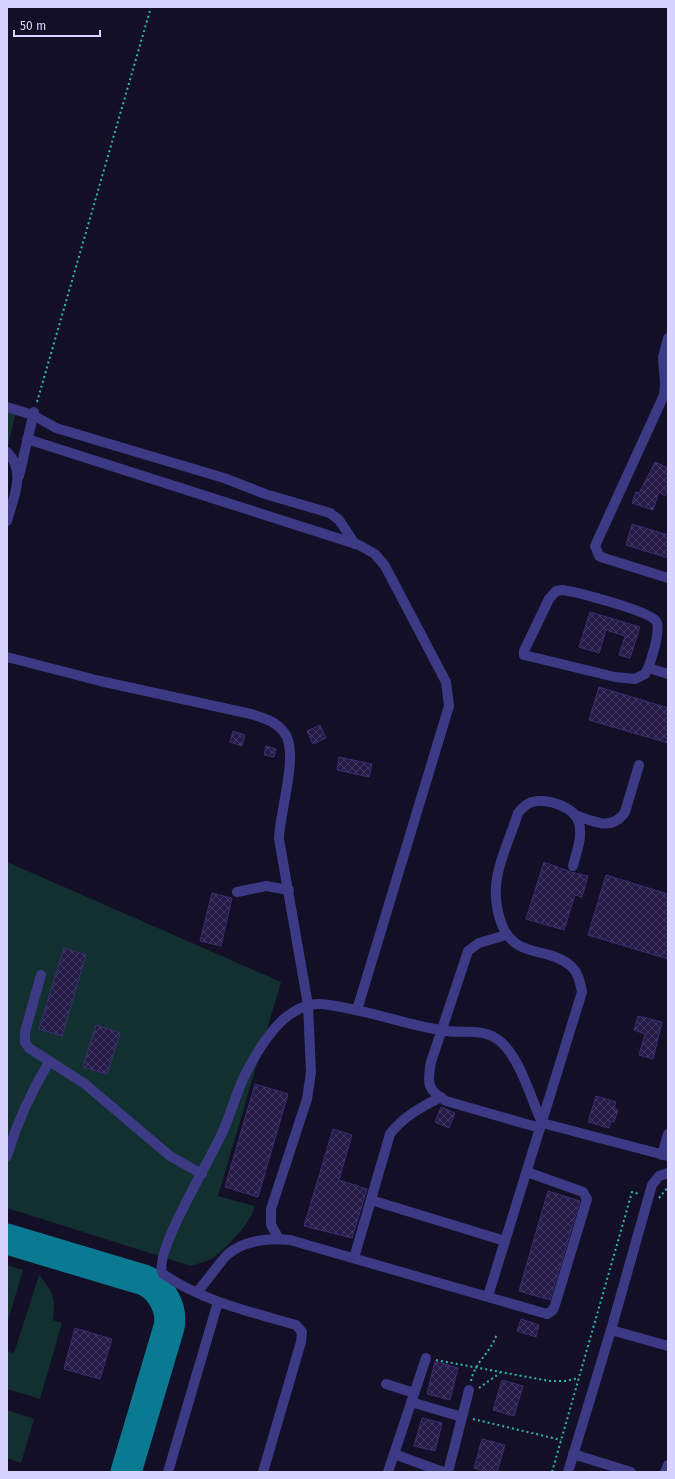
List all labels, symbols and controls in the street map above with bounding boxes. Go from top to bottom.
scale bar [14,12,100,38]
text: 50 m [20,19,46,33]

